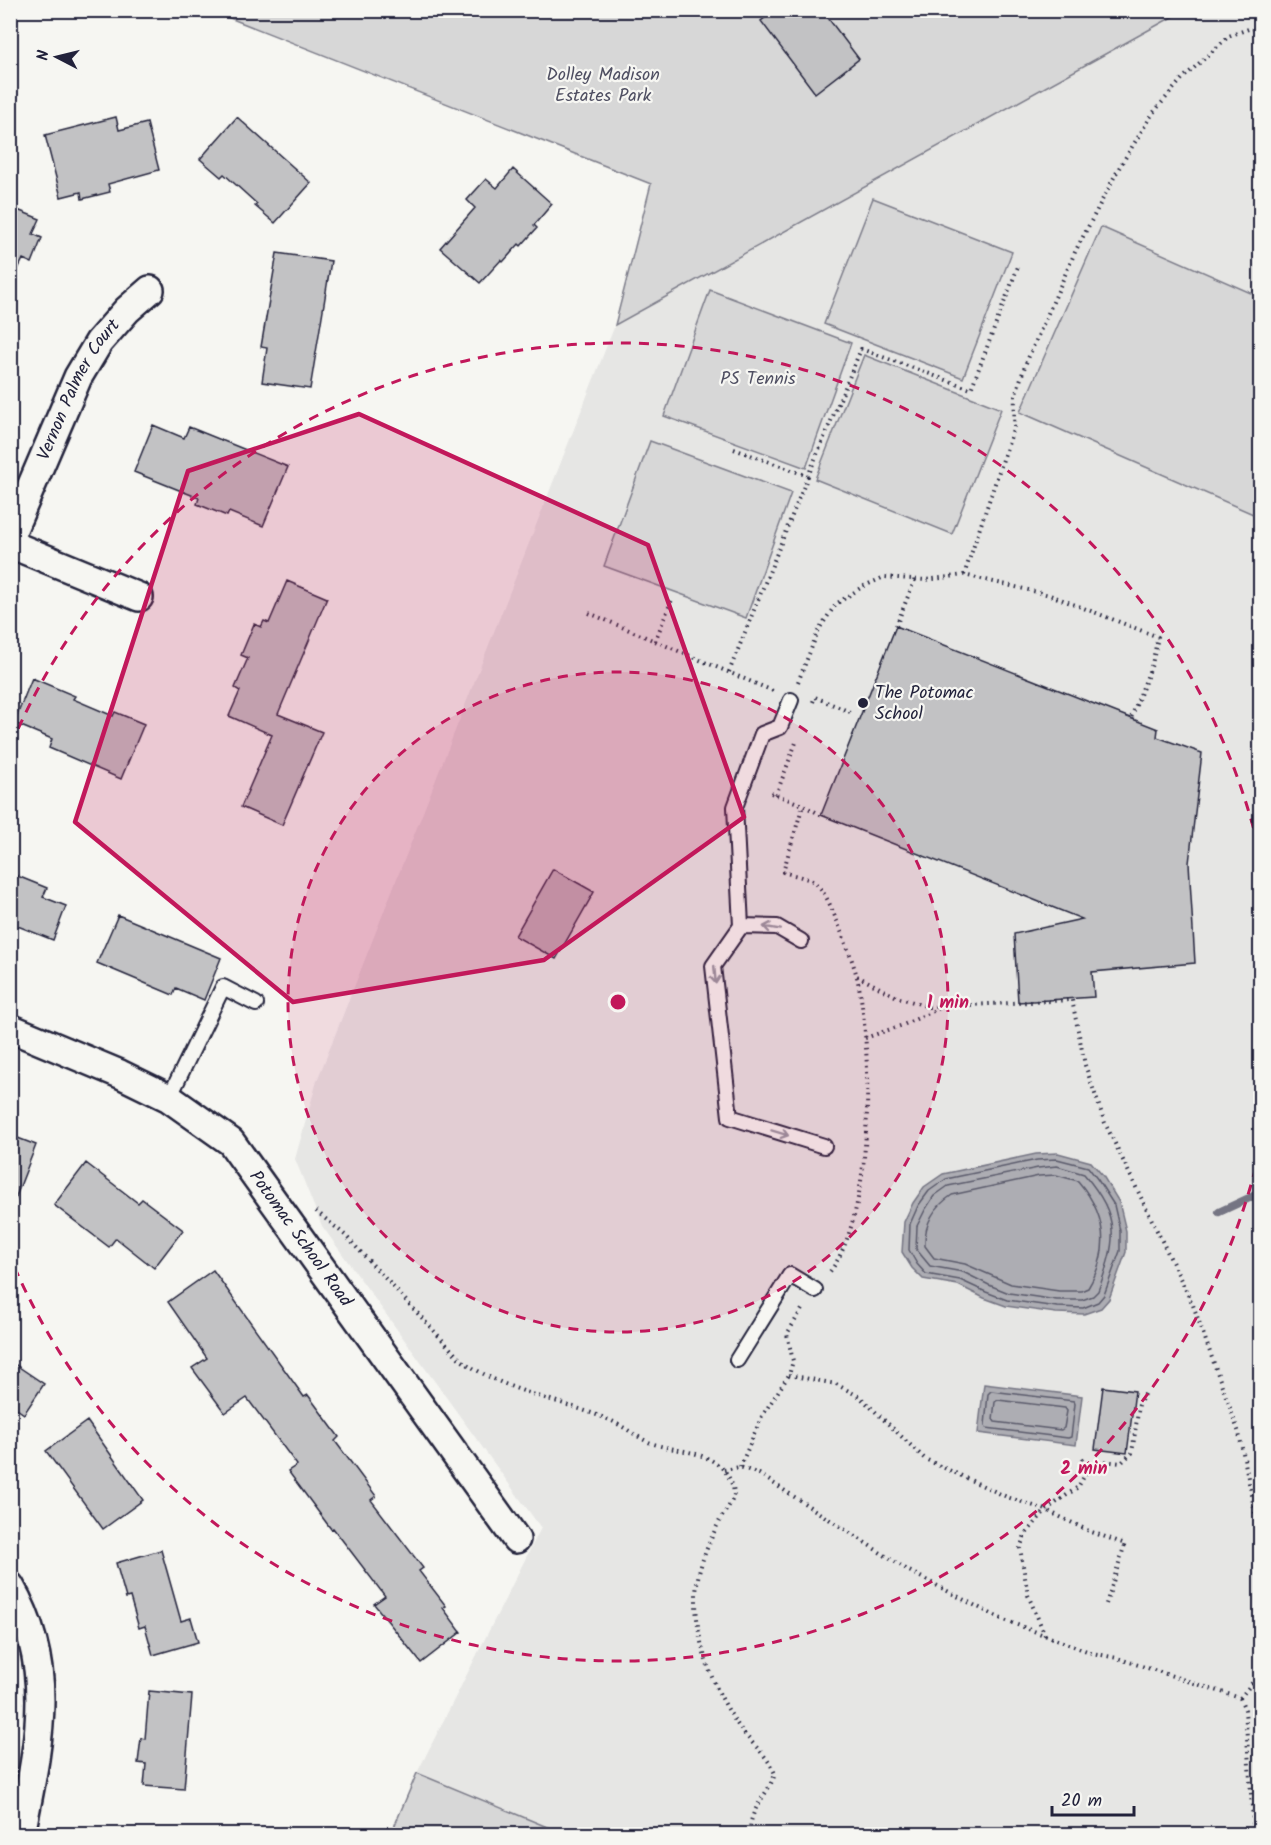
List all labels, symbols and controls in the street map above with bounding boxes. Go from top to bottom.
north arrow [27,27,87,87]
text: N [31,49,57,62]
park label: Dolley Madison Estates Park [546,61,660,111]
street label: Vernon Palmer Court [29,312,128,465]
park label: PS Tennis [720,365,796,394]
place label: The Potomac School [875,679,973,729]
marker: The Potomac School [856,696,870,710]
one-way arrow [763,922,783,933]
one-way arrow [709,965,720,985]
text: 1 min [927,989,969,1018]
centre of rings [608,992,628,1012]
one-way arrow [770,1128,789,1139]
street label: Potomac School Road [241,1164,360,1314]
text: 2 min [1061,1455,1107,1484]
scale bar [1052,1779,1134,1817]
text: 20 m [1061,1787,1102,1816]

